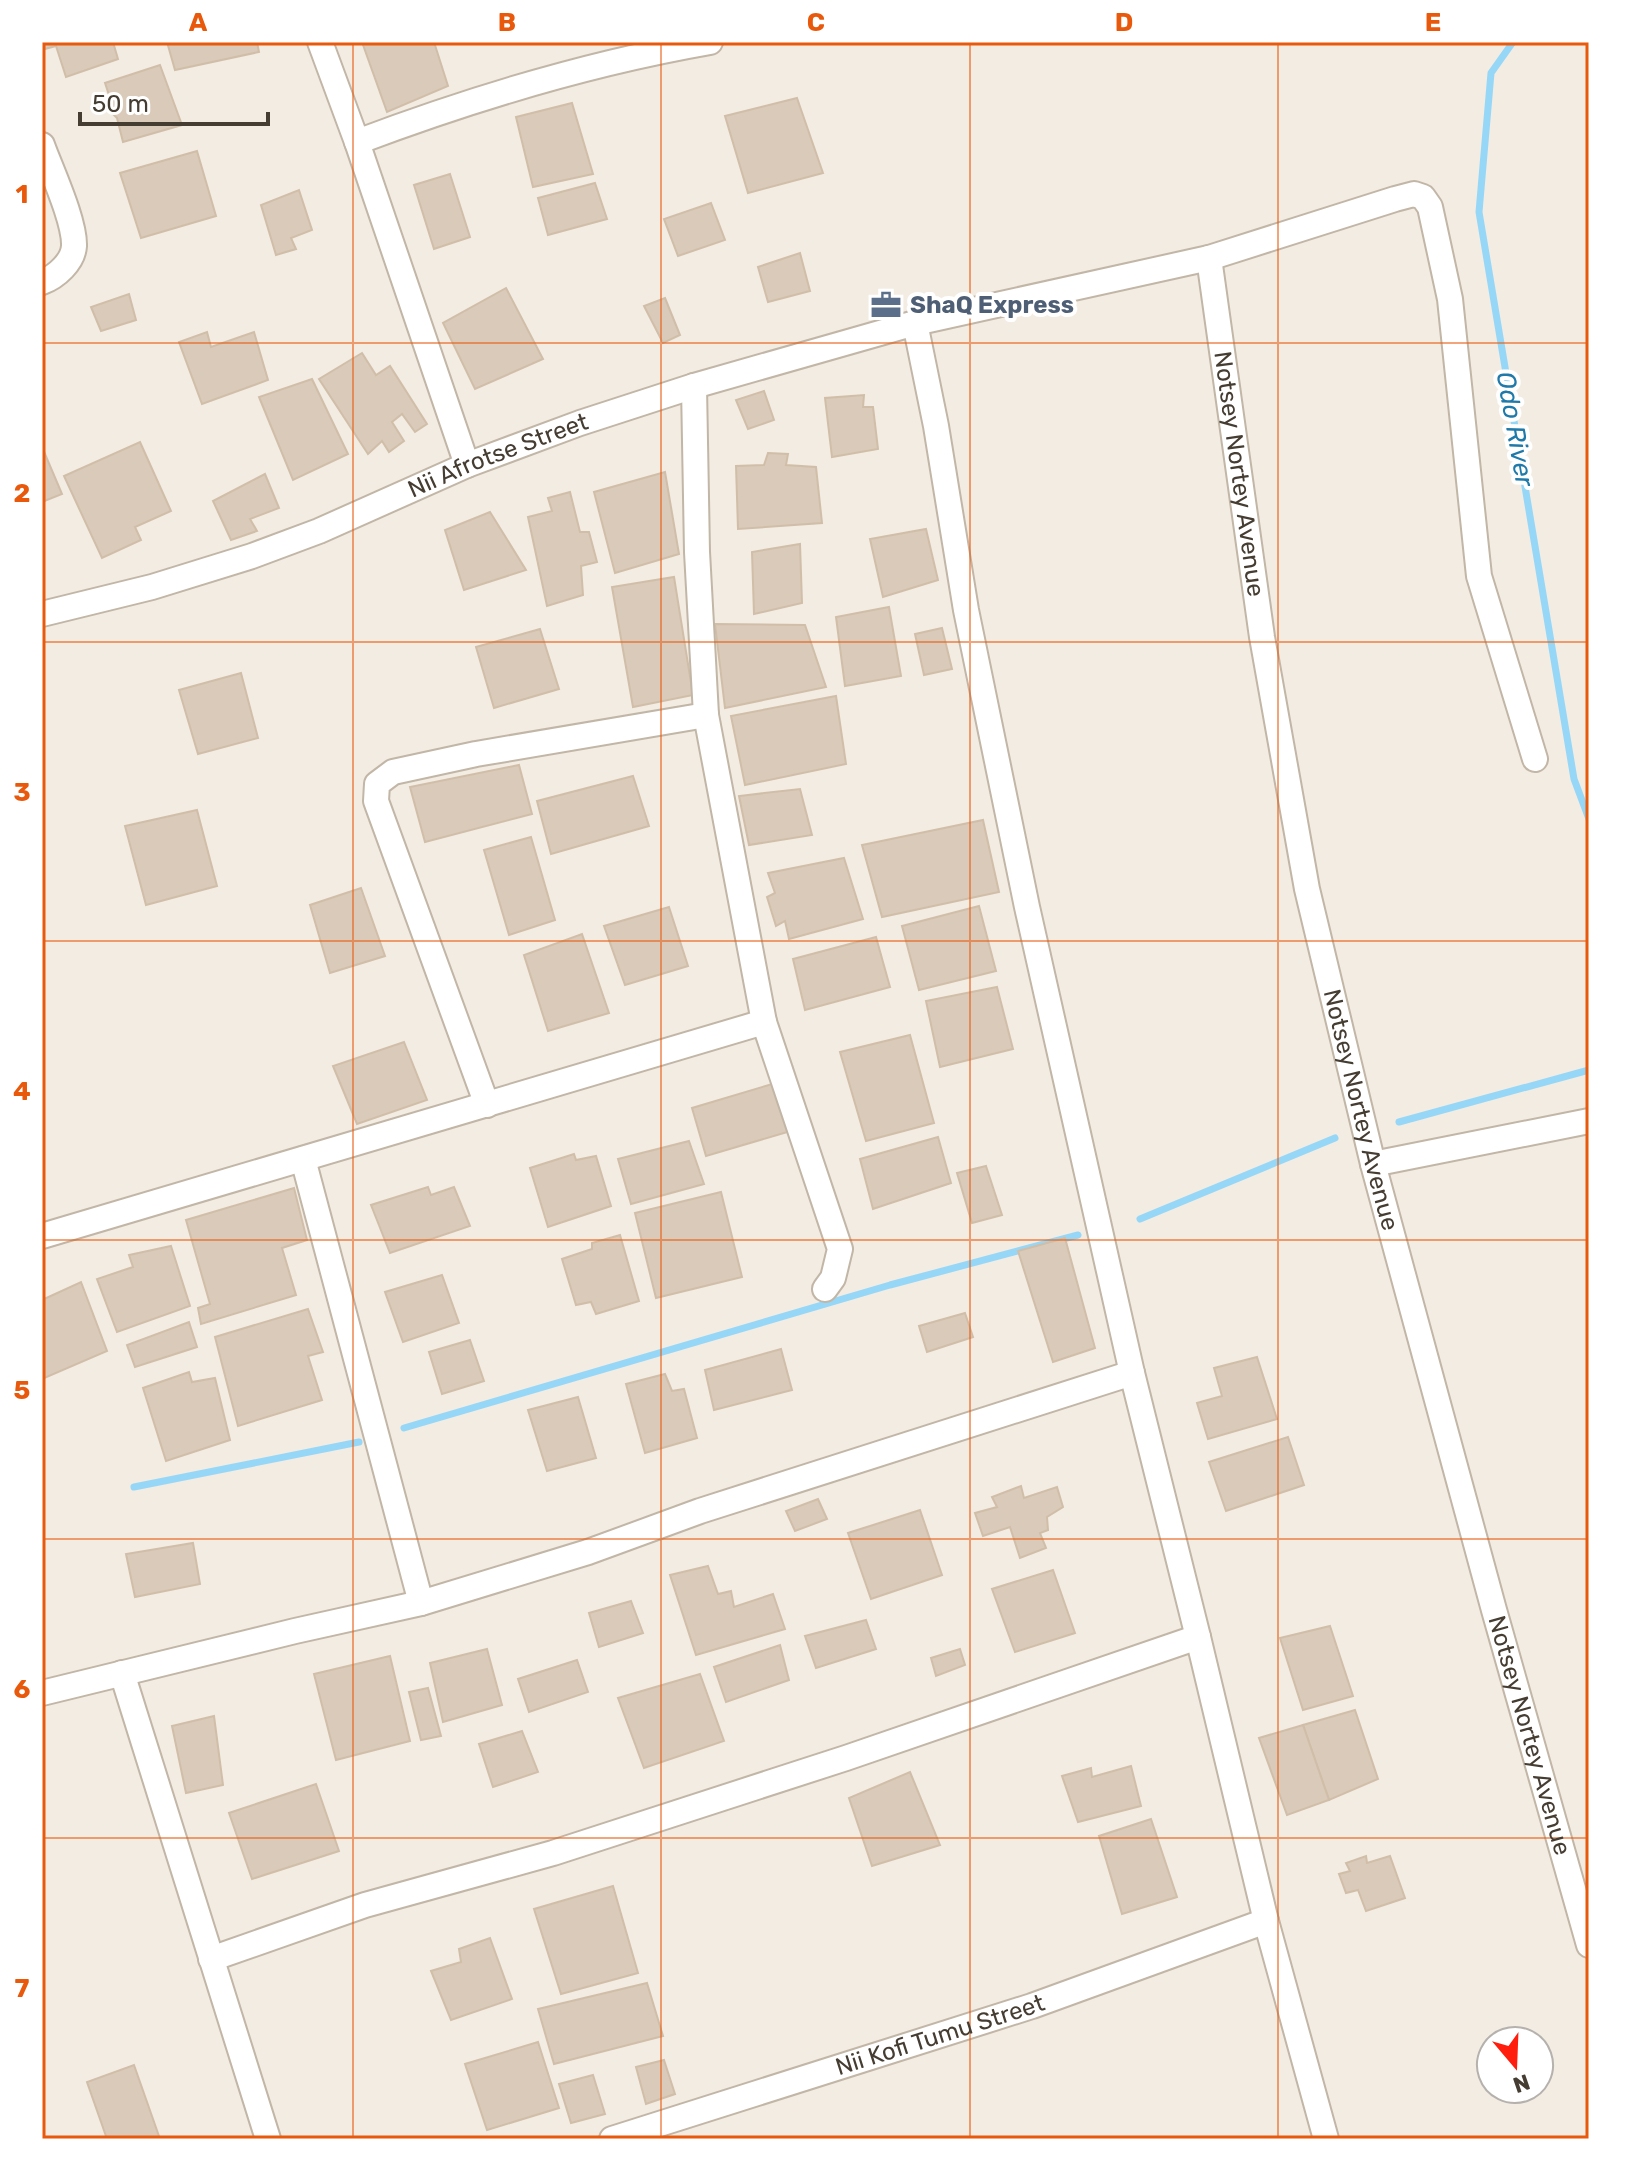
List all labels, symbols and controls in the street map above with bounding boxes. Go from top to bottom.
text: A [189,7,208,38]
text: B [498,7,516,38]
text: C [807,7,825,38]
text: D [1115,7,1133,38]
text: E [1425,7,1441,38]
scale bar [80,76,268,126]
text: 50 m [92,90,149,118]
text: 1 [16,179,28,210]
office icon: ShaQ Express [869,288,903,322]
place label: ShaQ Express [910,291,1074,319]
street label: Notsey Nortey Avenue [1208,349,1270,598]
water label: Odo River [1490,369,1541,490]
street label: Nii Afrotse Street [404,407,592,504]
text: 2 [14,478,30,509]
text: 3 [13,777,31,808]
street label: Notsey Nortey Avenue [1318,986,1404,1234]
text: 4 [13,1076,31,1107]
text: 5 [14,1375,30,1406]
street label: Notsey Nortey Avenue [1482,1613,1577,1858]
text: 6 [14,1674,31,1705]
text: 7 [15,1973,30,2004]
street label: Nii Kofi Tumu Street [832,1989,1048,2081]
north arrow [1475,2025,1555,2105]
text: N [1509,2068,1533,2099]

